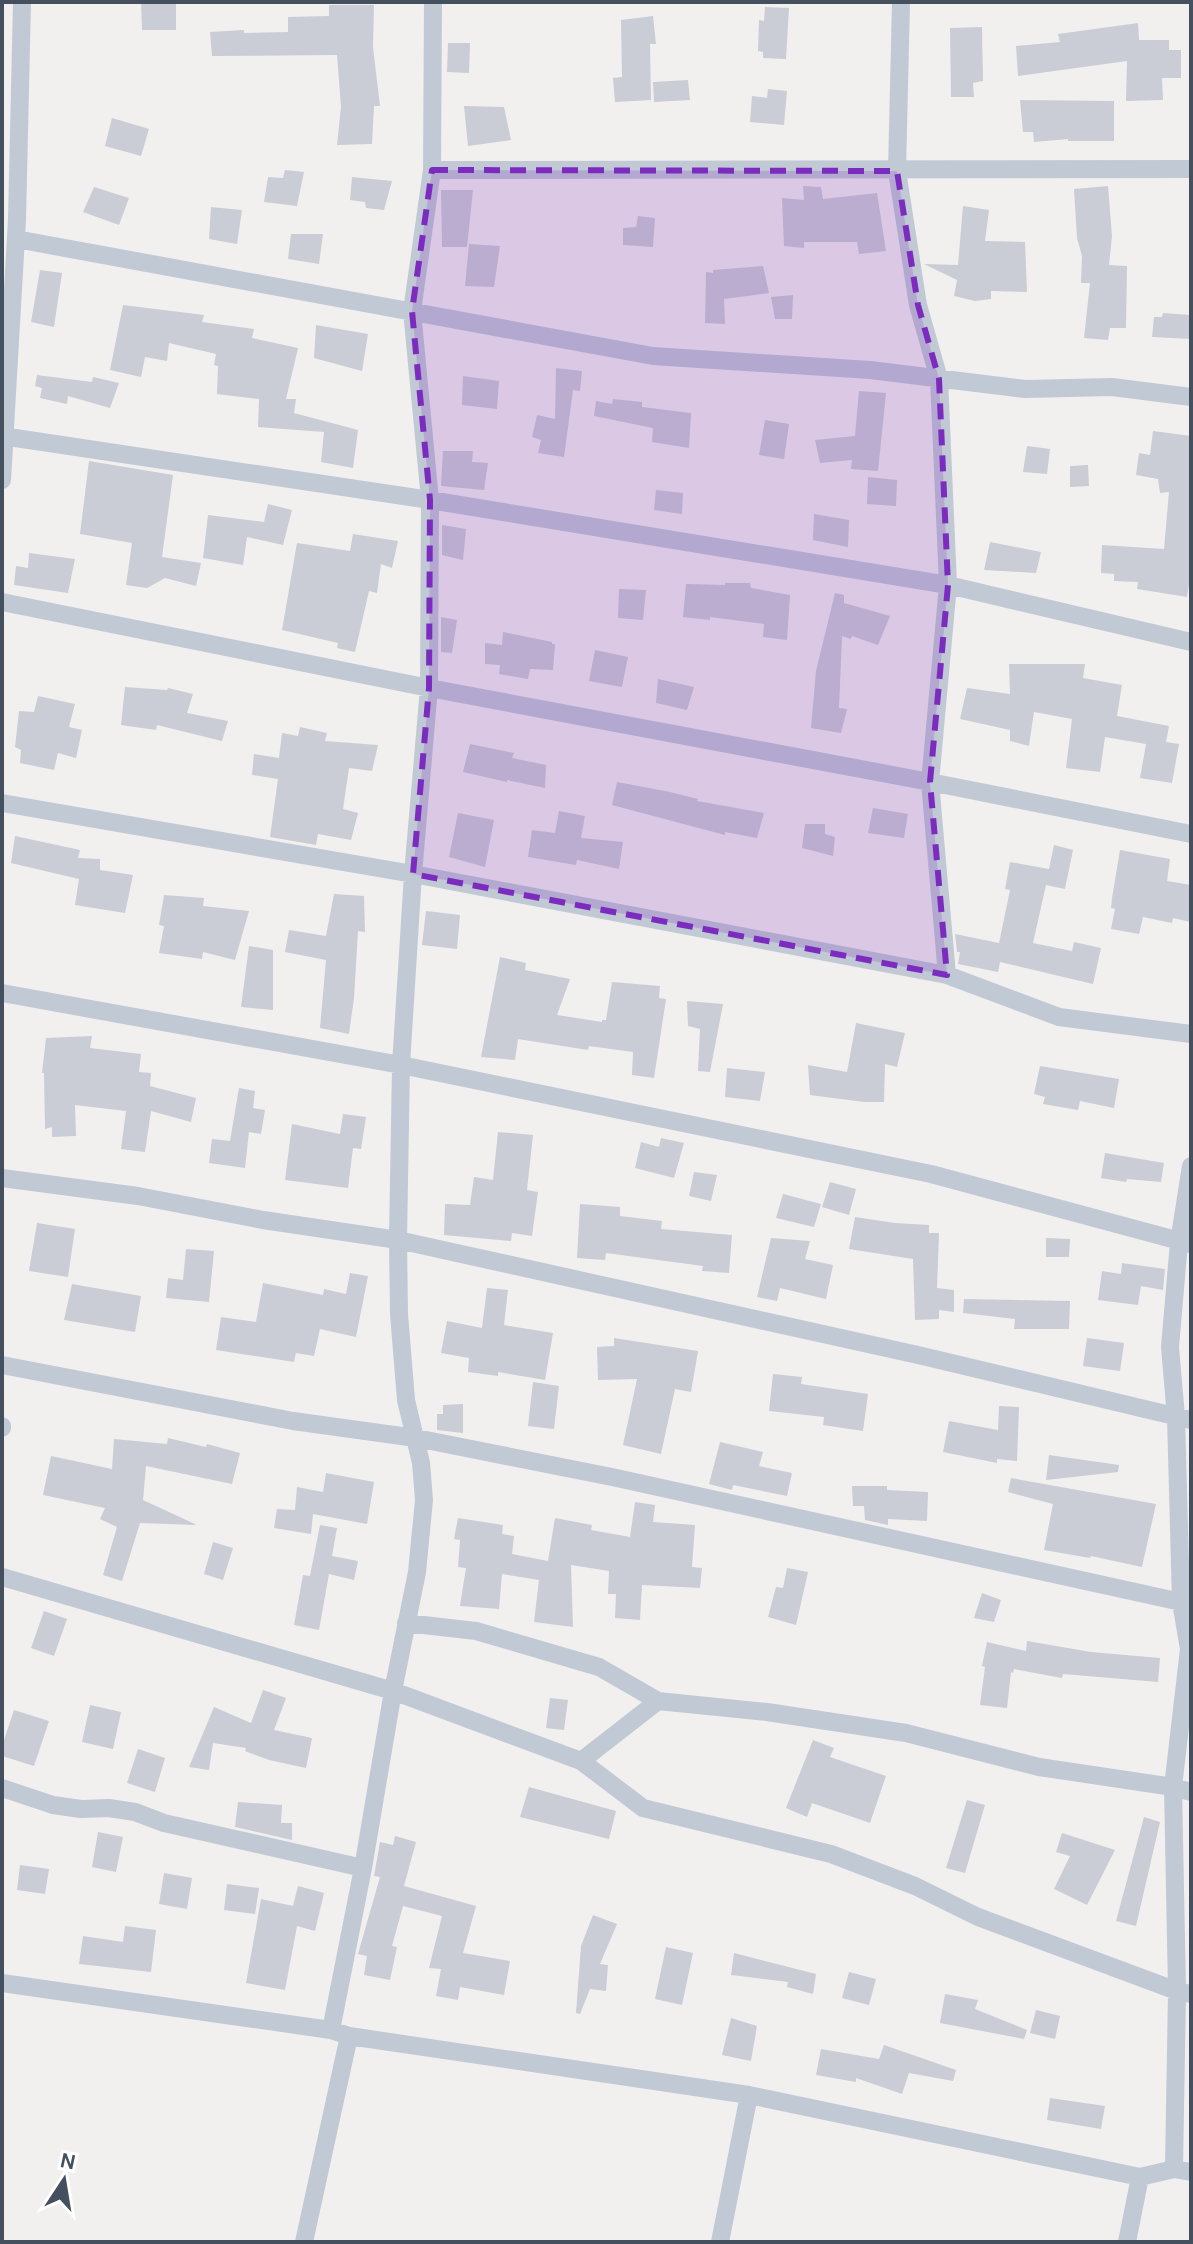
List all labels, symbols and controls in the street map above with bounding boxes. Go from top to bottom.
north arrow [24,2140,104,2220]
text: N [58,2147,78,2176]

